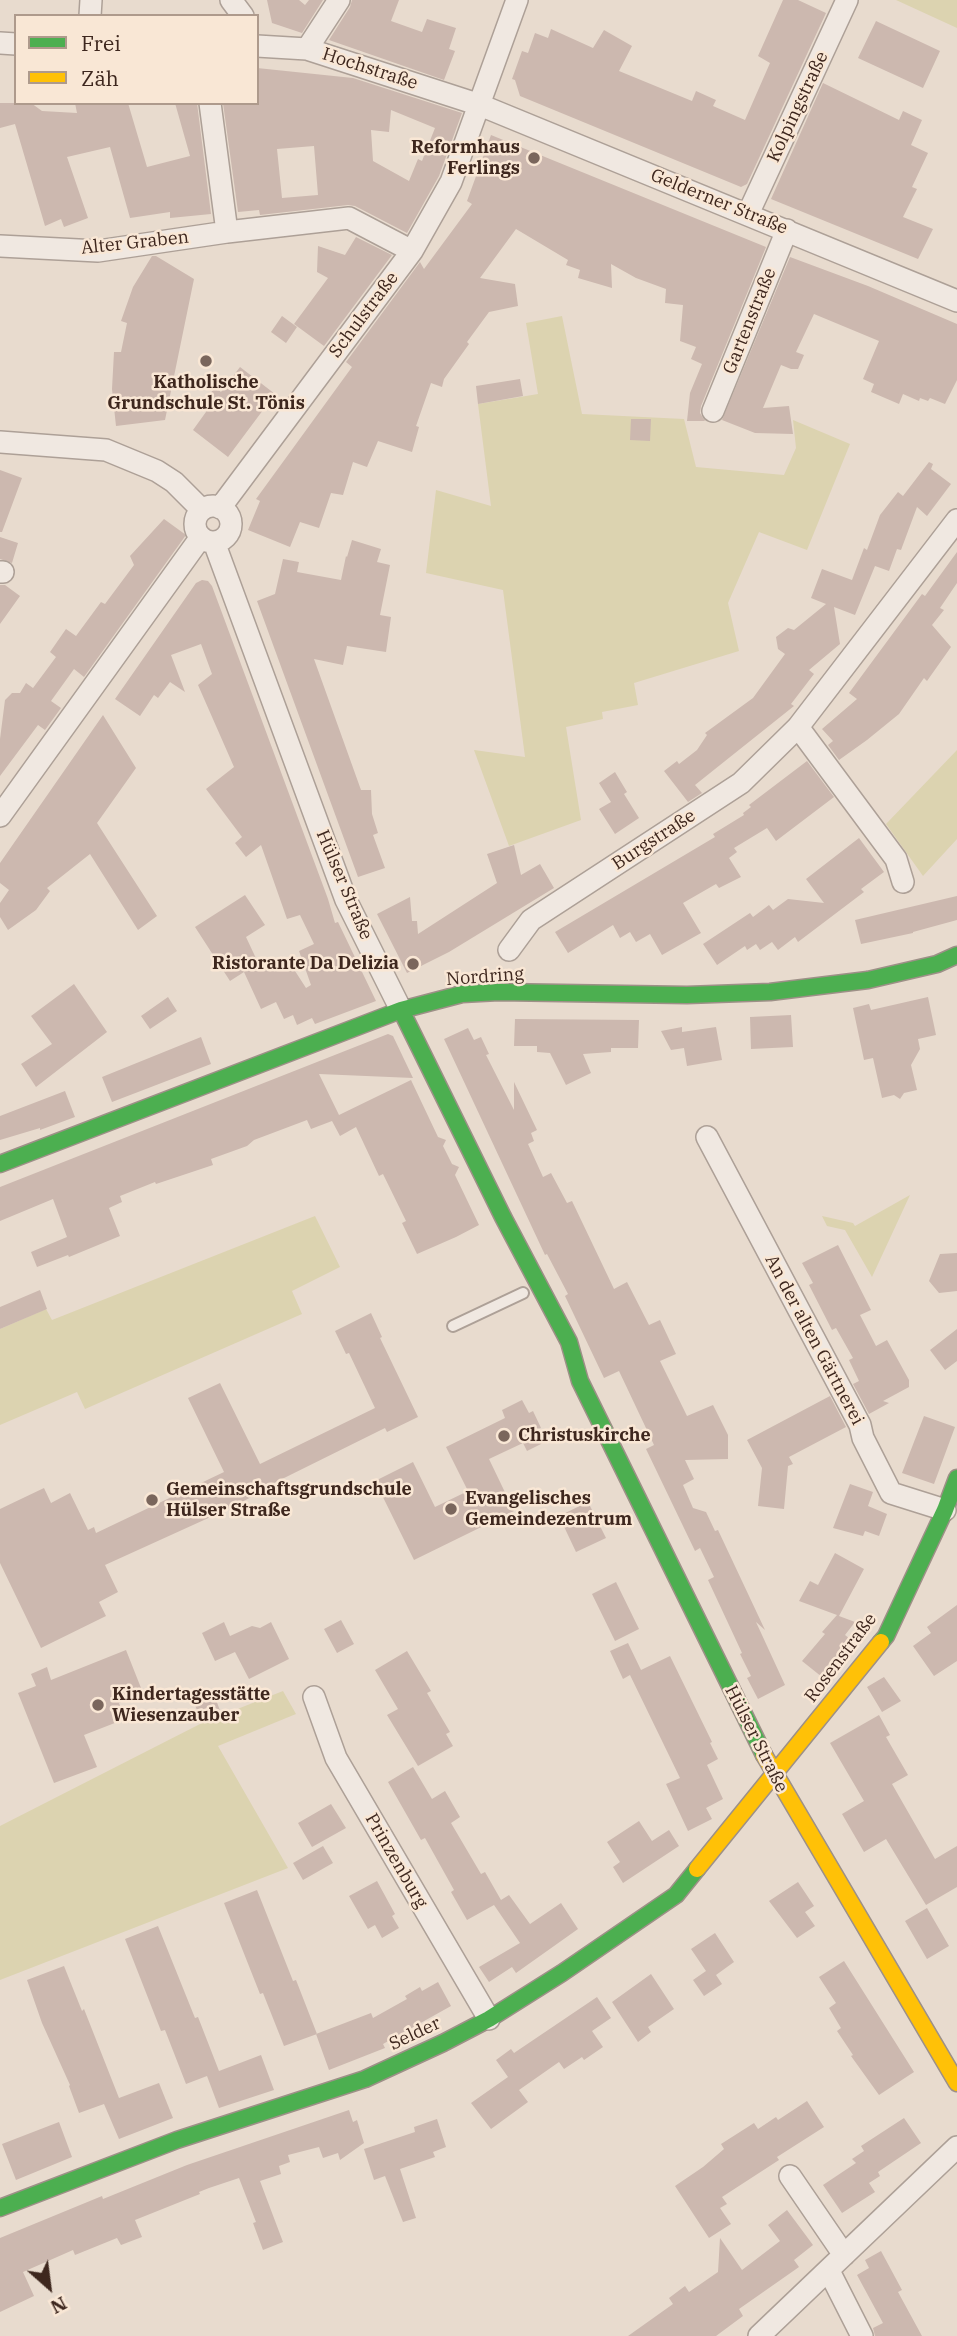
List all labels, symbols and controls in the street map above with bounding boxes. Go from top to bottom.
legend [14,14,259,105]
text: Frei [81,29,121,57]
street label: Hochstraße [320,43,420,95]
street label: Kolpingstraße [763,48,833,166]
text: Zäh [81,64,119,92]
place label: Reformhaus Ferlings [411,137,520,180]
marker: Reformhaus Ferlings [526,150,542,166]
street label: Gelderner Straße [647,165,791,239]
street label: Alter Graben [80,227,190,259]
street label: Gartenstraße [719,265,781,377]
street label: Schulstraße [325,268,403,362]
marker: Katholische Grundschule St. Tönis [198,353,214,369]
place label: Katholische Grundschule St. Tönis [107,372,305,414]
street label: Burgstraße [608,805,700,875]
street label: Hülser Straße [311,827,377,943]
place label: Ristorante Da Delizia [212,953,399,975]
marker: Ristorante Da Delizia [405,956,421,972]
street label: Nordring [445,964,525,990]
street label: An der alten Gärtnerei [760,1251,868,1429]
place label: Christuskirche [518,1425,651,1447]
marker: Christuskirche [496,1428,512,1444]
place label: Gemeinschaftsgrundschule Hülser Straße [166,1479,412,1522]
place label: Evangelisches Gemeindezentrum [465,1488,632,1530]
marker: Gemeinschaftsgrundschule Hülser Straße [144,1492,160,1508]
marker: Evangelisches Gemeindezentrum [443,1501,459,1517]
street label: Rosenstraße [801,1609,881,1707]
street label: Hülser Straße [720,1682,792,1796]
place label: Kindertagesstätte Wiesenzauber [112,1684,270,1726]
marker: Kindertagesstätte Wiesenzauber [90,1697,106,1713]
street label: Prinzenburg [360,1810,432,1912]
street label: Selder [386,2013,444,2055]
north arrow [14,2252,84,2322]
text: N [47,2291,71,2320]

